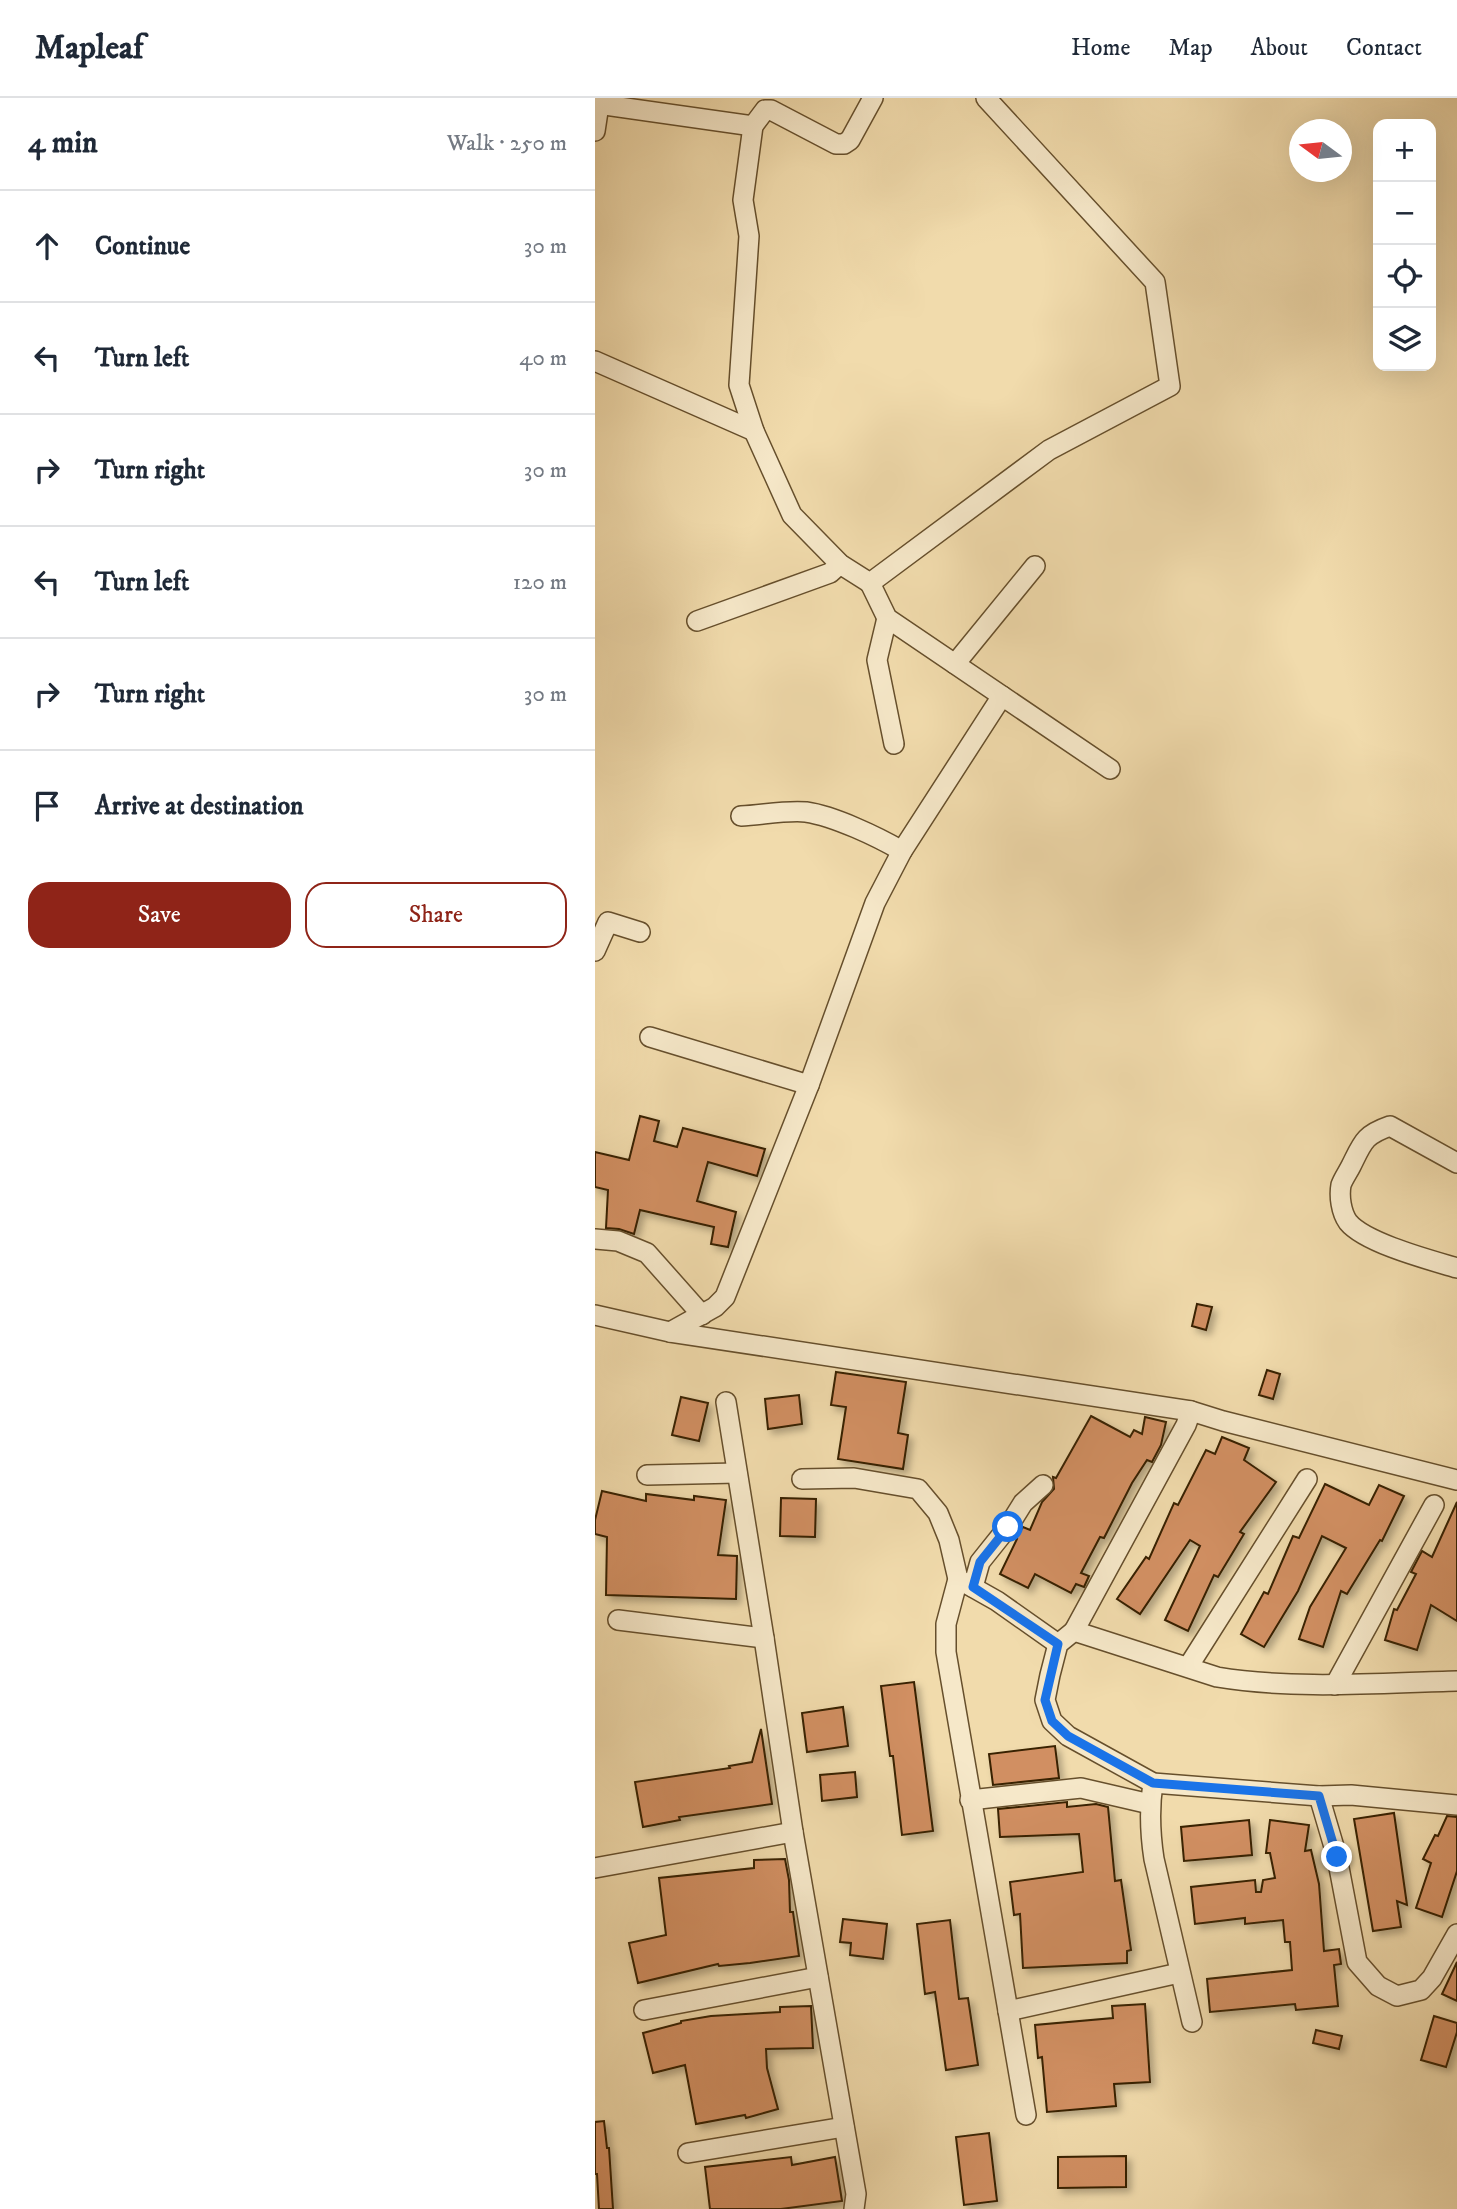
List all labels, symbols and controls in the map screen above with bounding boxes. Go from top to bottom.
text: Mapleaf [35,28,144,69]
text: Home [1071,33,1130,63]
text: Map [1168,33,1213,63]
text: About [1251,33,1308,63]
text: Contact [1346,33,1422,63]
north arrow [1289,119,1352,182]
map controls [1373,119,1436,371]
button: + [1373,119,1436,182]
text: 4 min [28,125,98,162]
text: Walk · 250 m [447,129,567,158]
button: − [1373,182,1436,245]
icon: ahead [28,227,66,265]
text: Continue [95,230,190,263]
text: 30 m [524,232,567,261]
button: locate [1373,245,1436,308]
button: layers [1373,308,1436,371]
icon: left [28,339,66,377]
text: Turn left [95,342,189,375]
text: 40 m [519,344,567,373]
icon: right [28,451,66,489]
text: Turn right [95,454,205,487]
text: 30 m [524,456,567,485]
icon: left [28,563,66,601]
text: Turn left [95,566,189,599]
text: 120 m [513,568,567,597]
icon: right [28,675,66,713]
text: Turn right [95,678,205,711]
text: 30 m [524,680,567,709]
icon: arrive [28,787,66,825]
text: Arrive at destination [95,790,304,823]
button: Save [28,882,291,948]
button: Share [305,882,567,948]
route start [992,1511,1023,1542]
route end [1321,1841,1352,1872]

